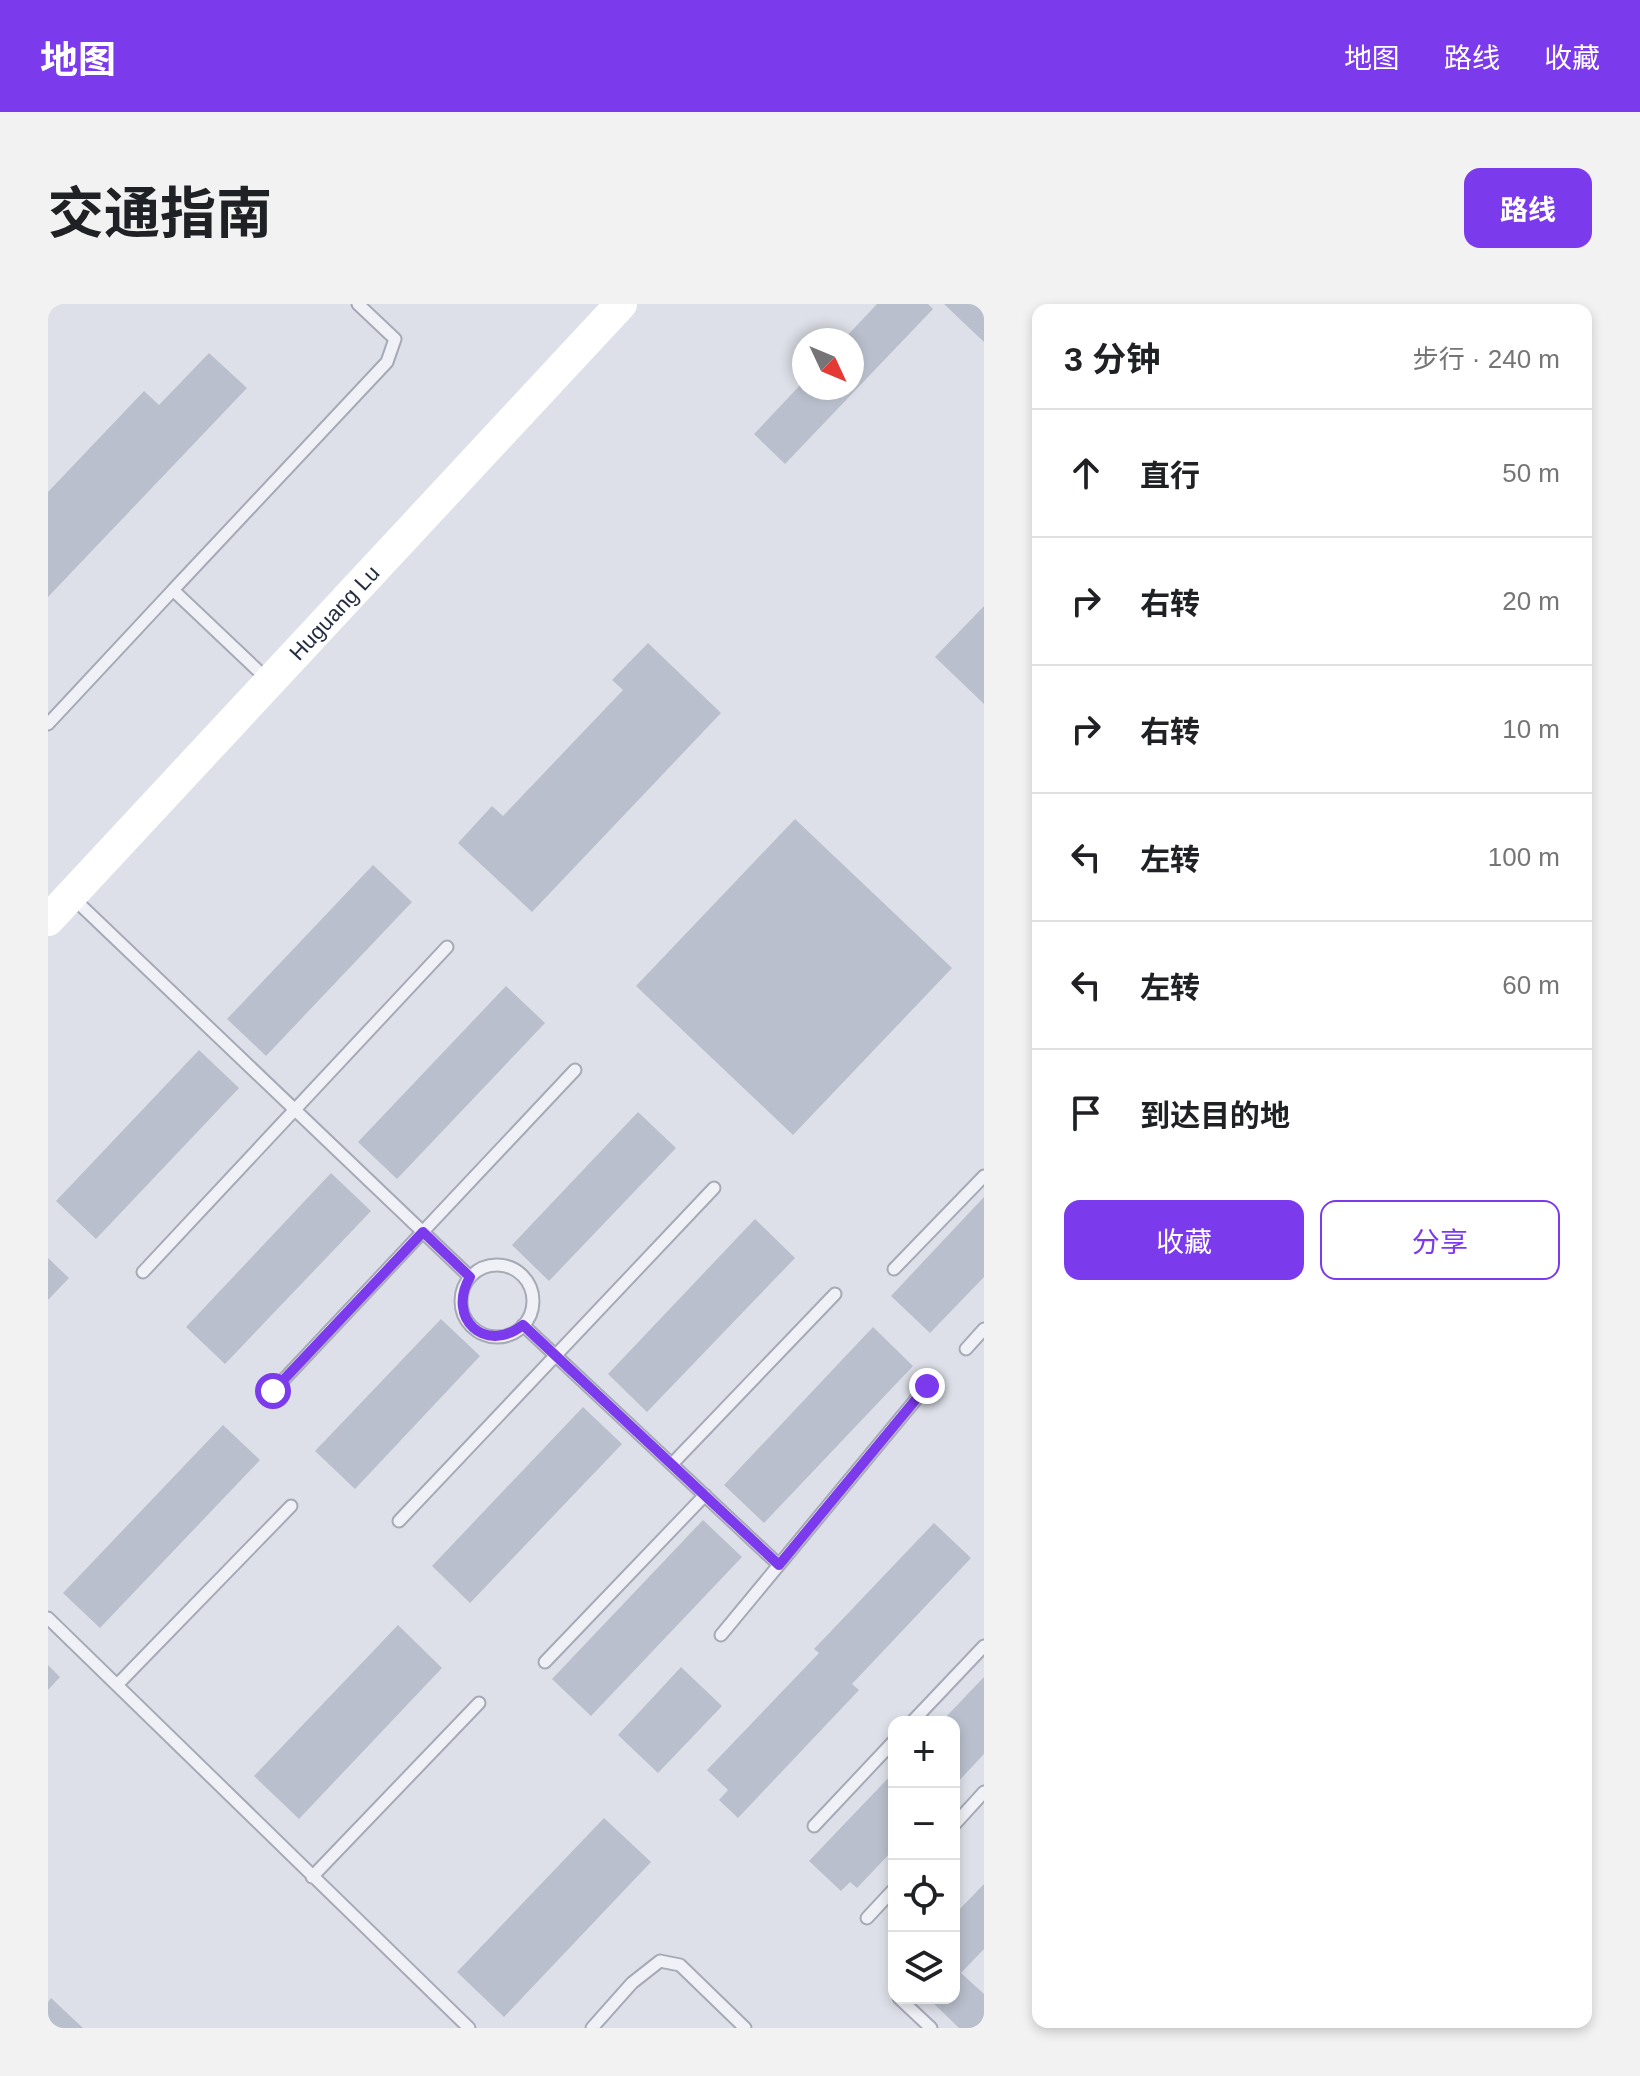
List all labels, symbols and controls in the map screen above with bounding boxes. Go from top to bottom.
text: 地图 [40,39,116,81]
text: 地图 [1344,43,1400,74]
text: 路线 [1444,43,1500,74]
text: 收藏 [1544,43,1600,74]
button: 路线 [1464,168,1592,248]
text: 交通指南 [48,182,272,245]
north arrow [792,328,864,400]
text: 3 分钟 [1064,340,1160,378]
text: 步行 · 240 m [1413,344,1560,374]
icon: ahead [1064,451,1108,495]
text: 50 m [1502,458,1560,488]
text: 直行 [1140,459,1200,492]
street label: Huguang Lu [284,560,384,665]
icon: right [1064,579,1108,623]
text: 20 m [1502,586,1560,616]
text: 右转 [1140,587,1200,620]
icon: right [1064,707,1108,751]
text: 10 m [1502,714,1560,744]
text: 右转 [1140,715,1200,748]
icon: left [1064,835,1108,879]
text: 100 m [1488,842,1560,872]
text: 左转 [1140,843,1200,876]
icon: left [1064,963,1108,1007]
text: 60 m [1502,970,1560,1000]
text: 左转 [1140,971,1200,1004]
icon: arrive [1064,1091,1108,1135]
text: 到达目的地 [1140,1099,1290,1132]
button: 收藏 [1064,1200,1304,1280]
button: 分享 [1320,1200,1560,1280]
route end [909,1368,945,1404]
route start [255,1373,291,1409]
map controls [888,1716,960,2004]
button: + [888,1716,960,1788]
button: − [888,1788,960,1860]
button: locate [888,1860,960,1932]
button: layers [888,1932,960,2004]

